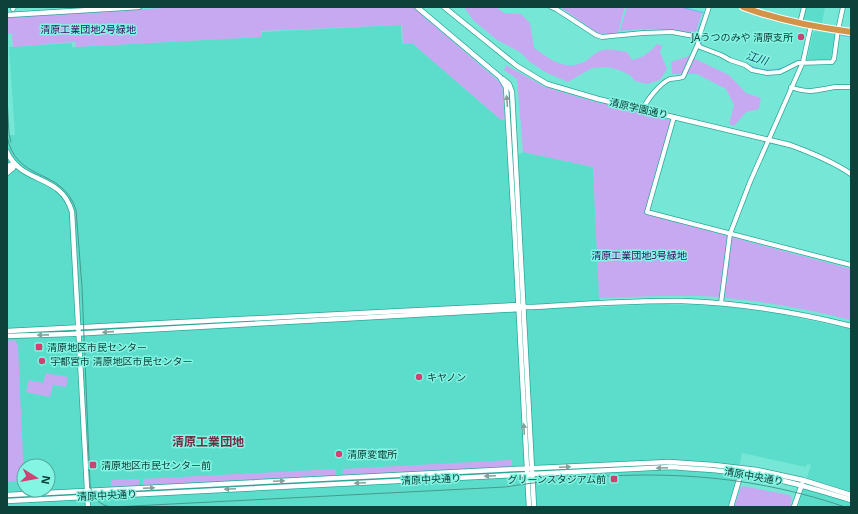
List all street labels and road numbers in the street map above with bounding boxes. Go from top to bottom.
street label: 清原学園通り [608,94,670,122]
street label: 清原中央通り [723,464,785,488]
street label: 清原中央通り [401,470,461,488]
street label: 清原中央通り [77,486,137,504]

